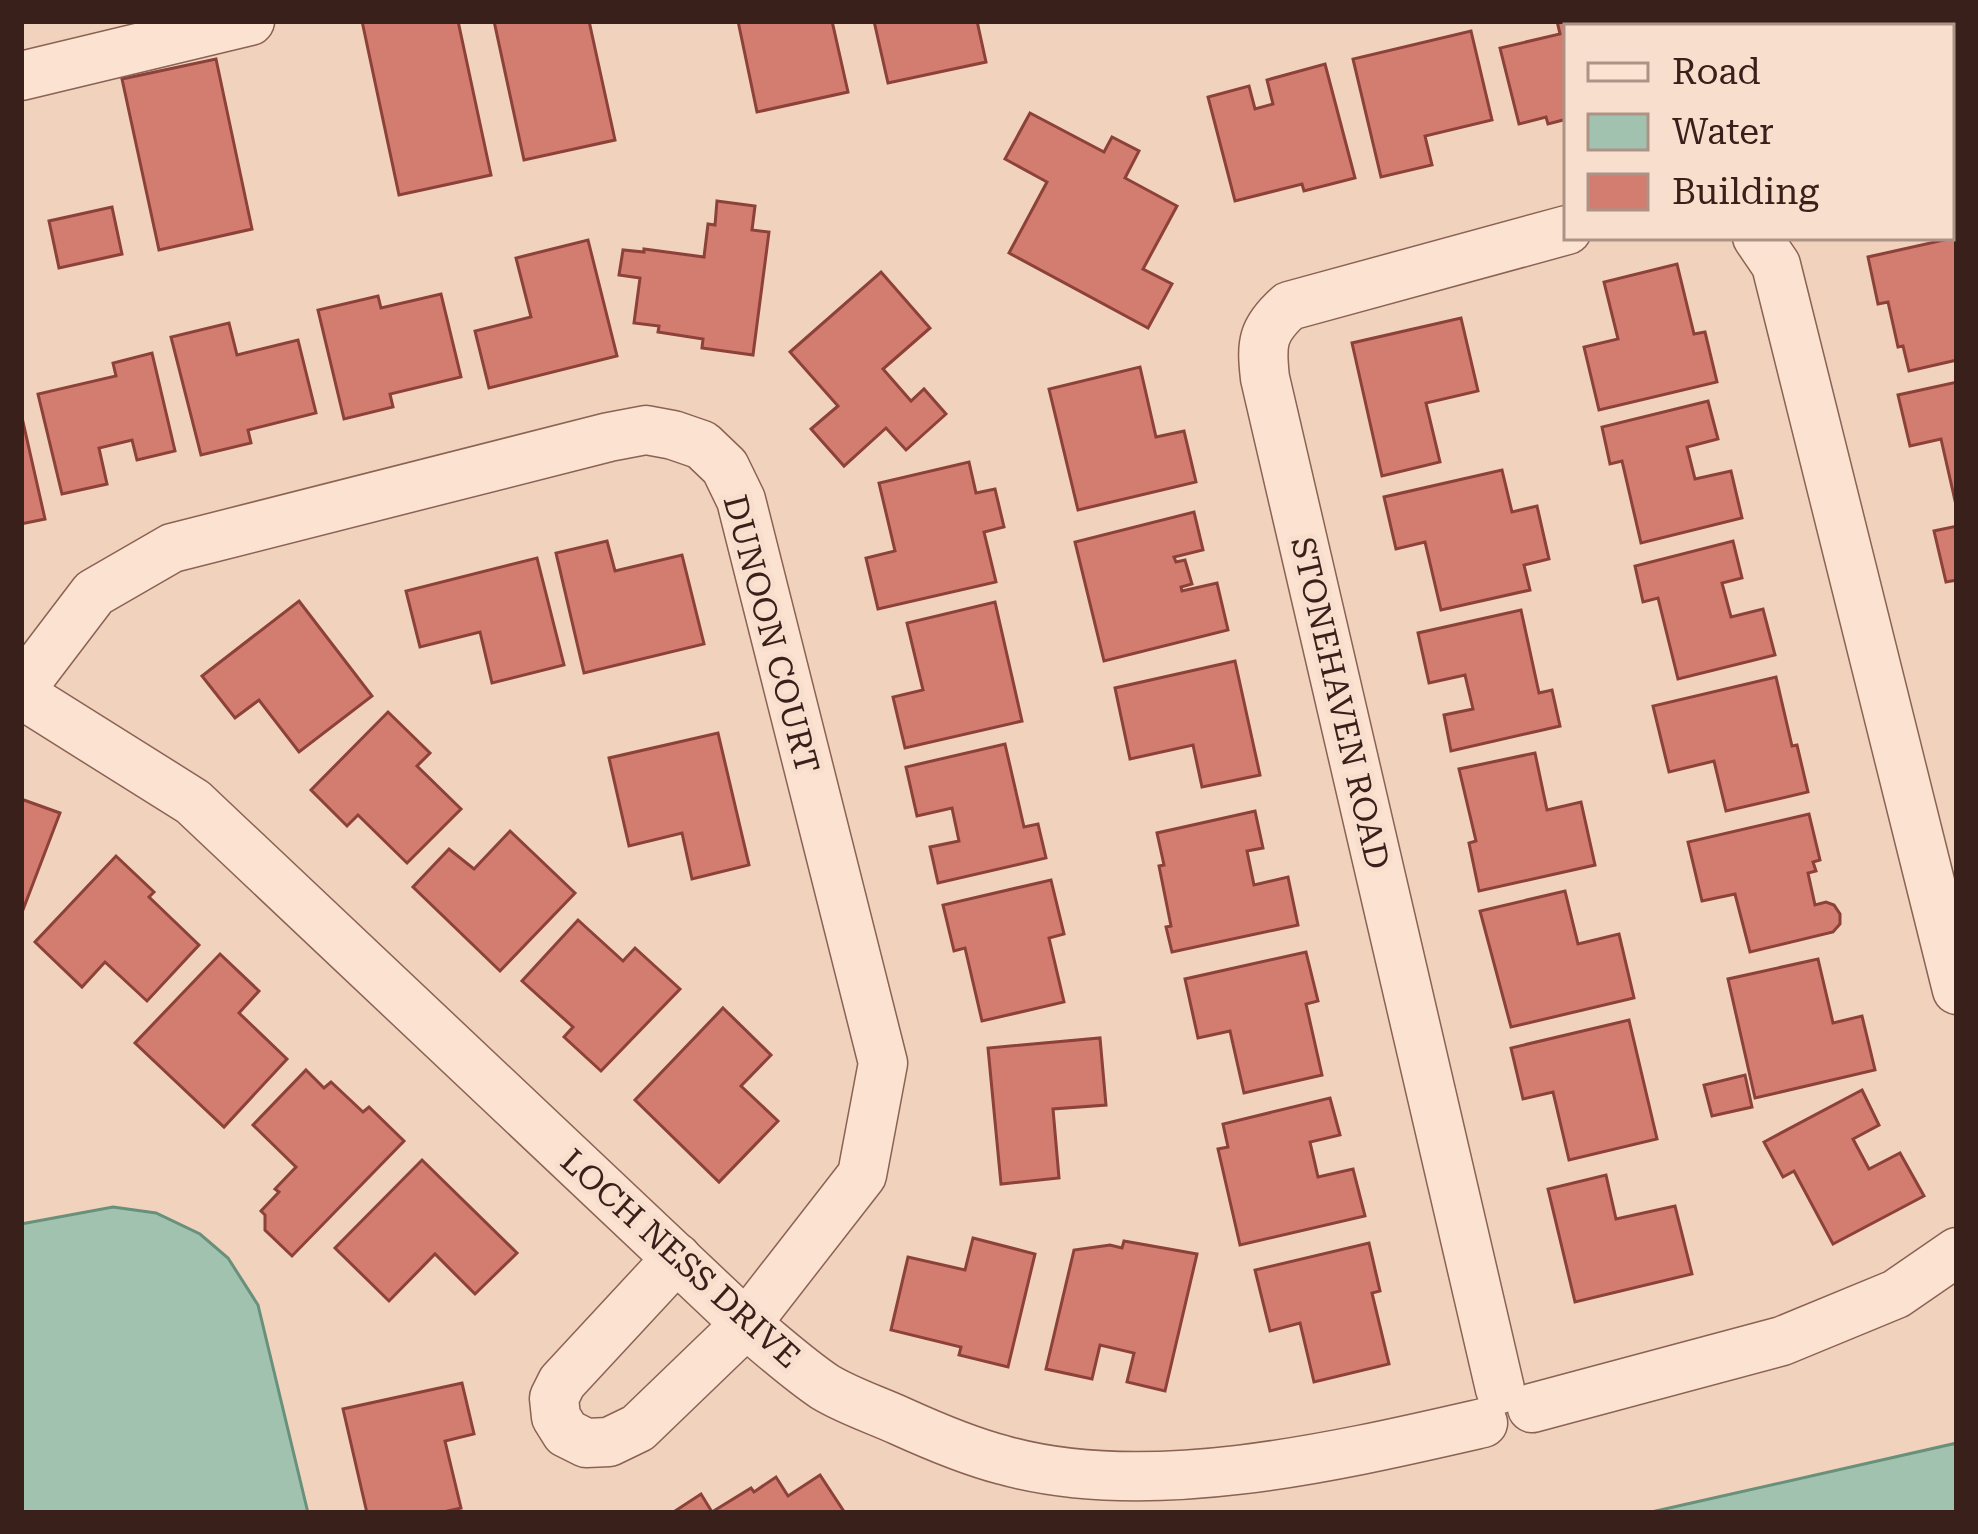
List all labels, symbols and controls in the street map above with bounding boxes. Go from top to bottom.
legend [1564,24,1954,240]
text: Road [1672,51,1760,93]
text: Water [1672,111,1774,153]
text: Building [1672,171,1820,213]
street label: DUNOON COURT [716,491,827,777]
street label: STONEHAVEN ROAD [1283,533,1398,873]
street label: LOCH NESS DRIVE [553,1141,808,1376]

